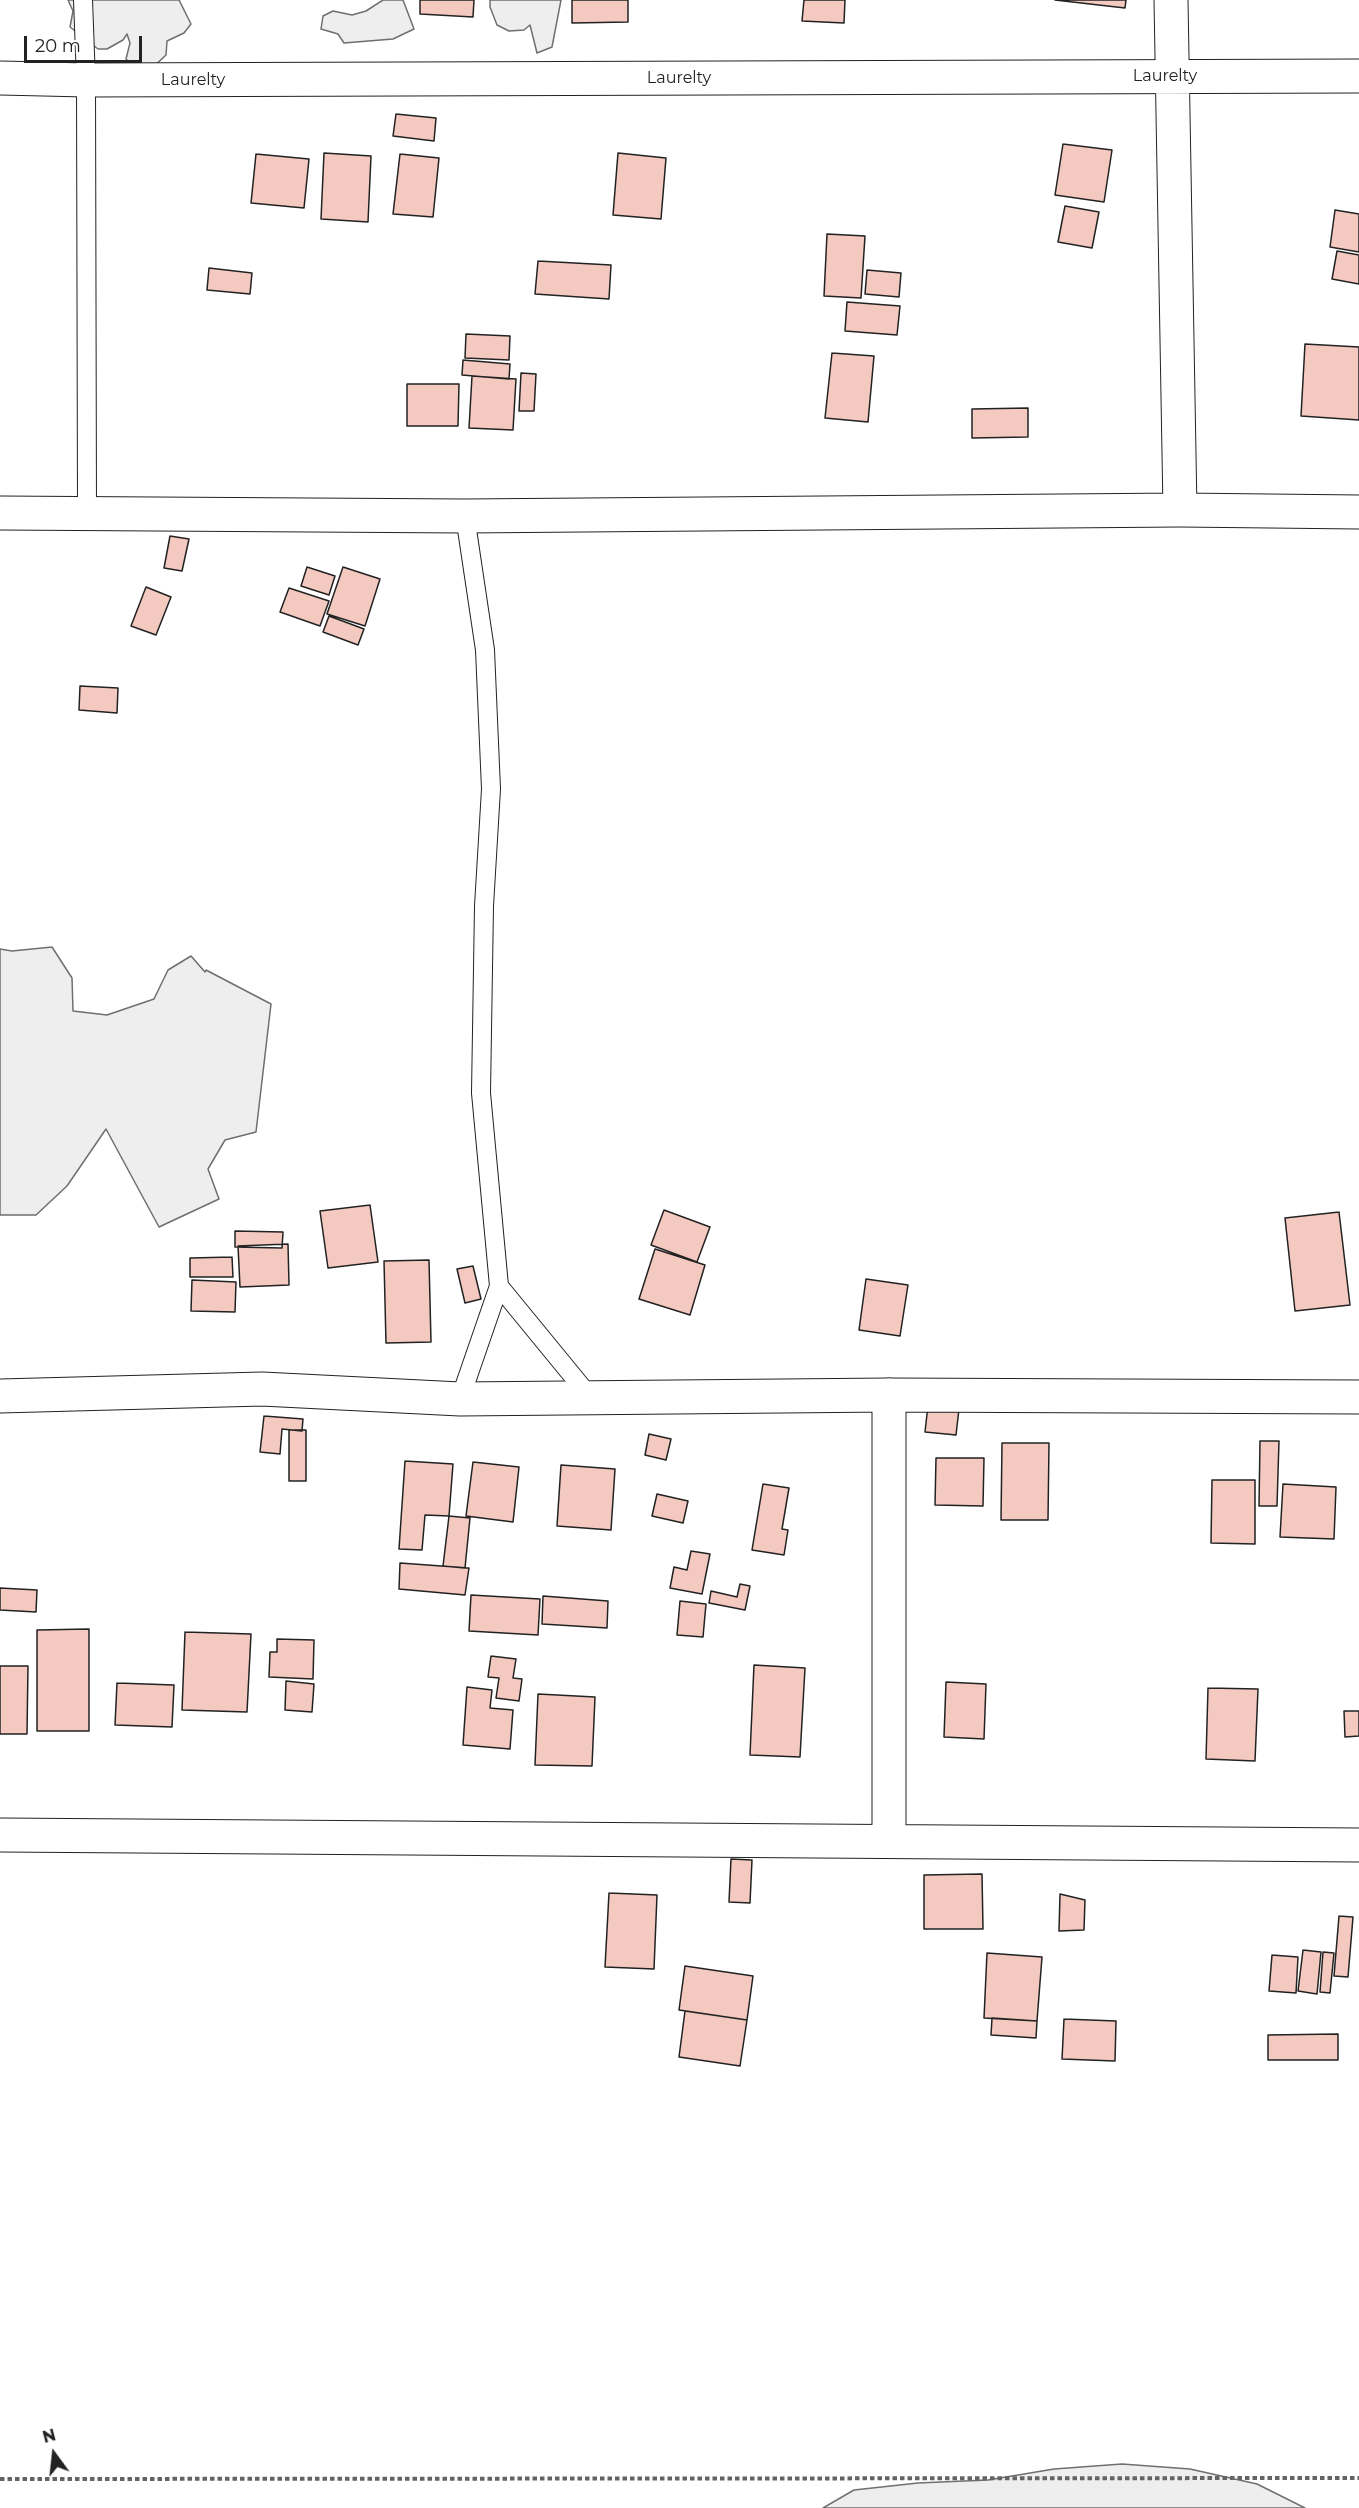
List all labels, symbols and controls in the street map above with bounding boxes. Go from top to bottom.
scale bar [27,24,146,62]
text: 20 m [35,35,81,57]
street label: Laurelty [1133,66,1197,86]
street label: Laurelty [647,68,711,88]
street label: Laurelty [161,70,225,90]
north arrow [24,2424,84,2484]
text: N [41,2425,58,2447]

